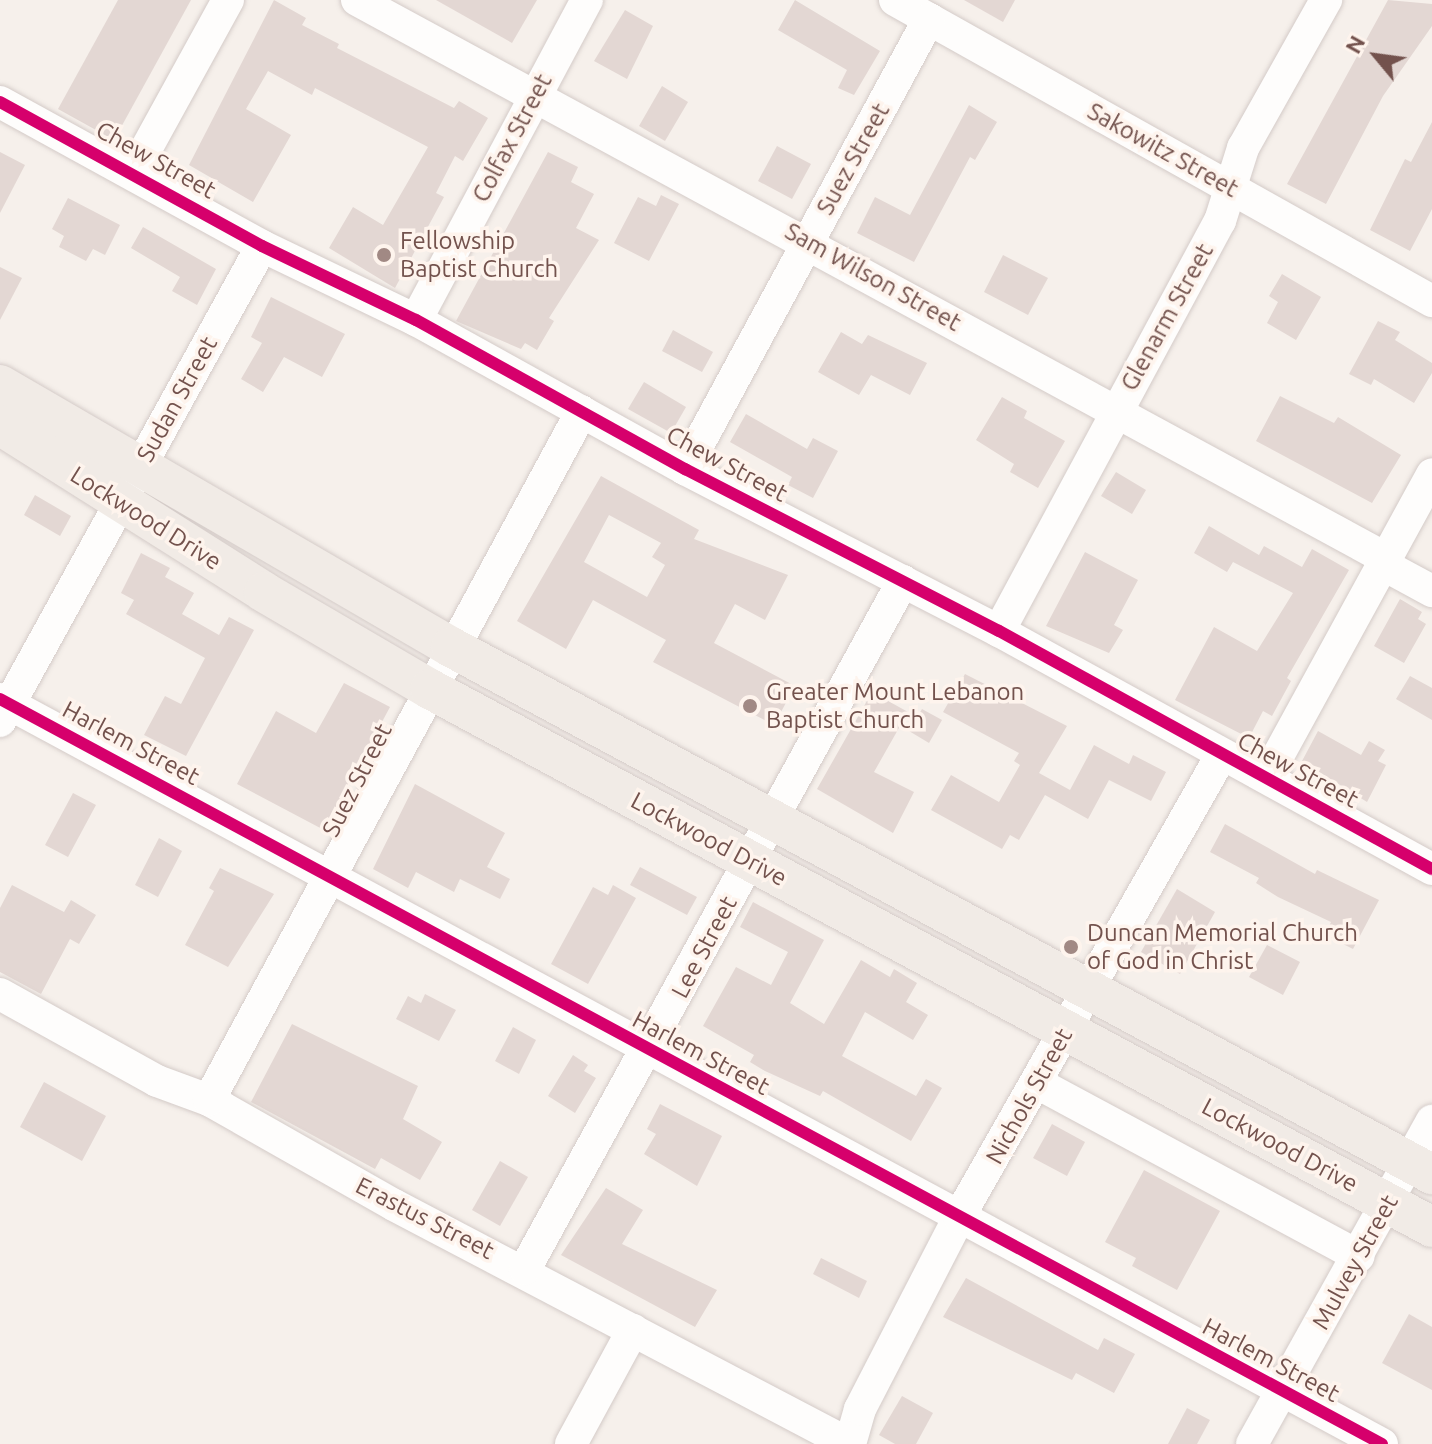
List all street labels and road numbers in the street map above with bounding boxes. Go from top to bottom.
street label: Colfax Street [466,69,558,207]
street label: Sakowitz Street [1083,97,1243,203]
street label: Suez Street [811,98,895,220]
street label: Chew Street [91,115,221,205]
street label: Sam Wilson Street [780,217,966,337]
street label: Glenarm Street [1115,238,1219,396]
street label: Sudan Street [131,331,223,467]
street label: Chew Street [662,420,792,508]
street label: Lockwood Drive [65,460,227,576]
street label: Harlem Street [58,695,204,791]
street label: Suez Street [316,719,398,841]
street label: Chew Street [1233,726,1363,814]
street label: Lockwood Drive [626,786,792,892]
street label: Lee Street [665,891,743,1003]
street label: Harlem Street [628,1005,774,1101]
street label: Nichols Street [980,1023,1078,1169]
street label: Lockwood Drive [1197,1092,1363,1198]
street label: Erastus Street [351,1171,499,1265]
street label: Mulvey Street [1306,1190,1404,1334]
street label: Harlem Street [1198,1312,1344,1408]

